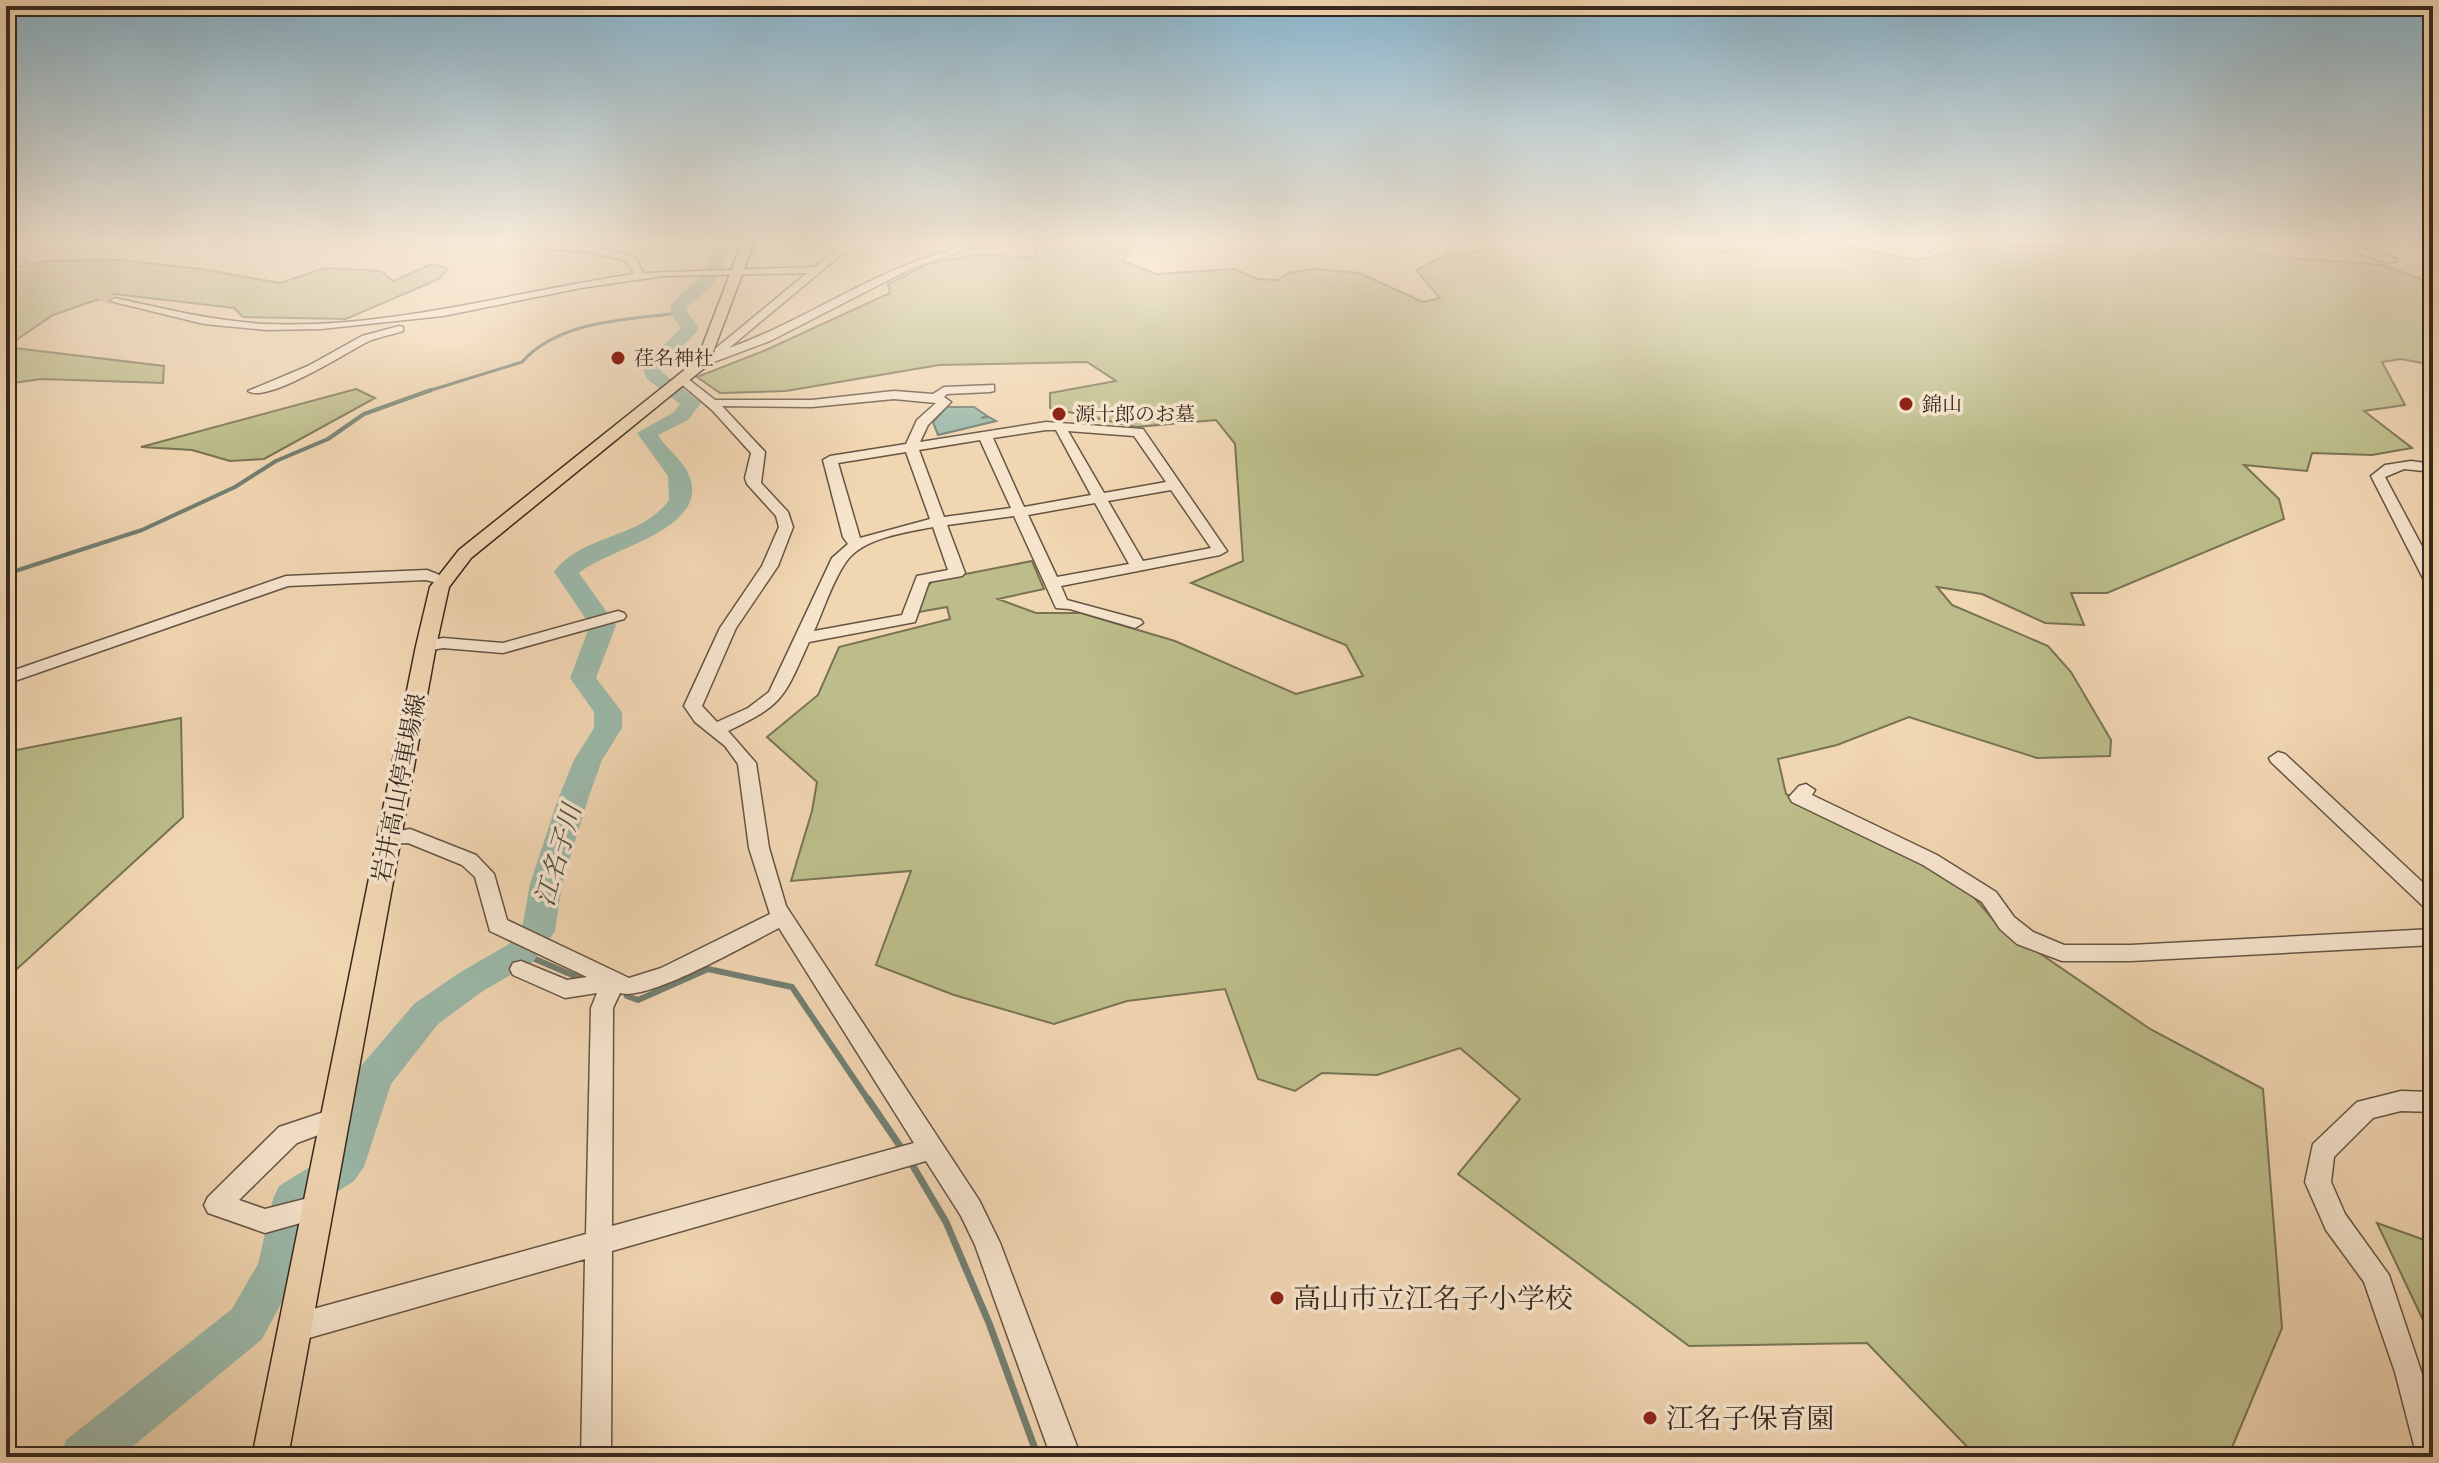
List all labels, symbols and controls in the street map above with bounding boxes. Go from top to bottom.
place label: 荏名神社 [634,347,714,372]
marker: 荏名神社 [609,349,627,367]
place label: 錦山 [1922,393,1962,418]
marker: 錦山 [1897,395,1915,413]
place label: 源十郎のお墓 [1075,403,1195,428]
marker: 源十郎のお墓 [1050,405,1068,423]
street label: 岩井高山停車場線 [367,691,434,885]
water label: 江名子川 [529,798,590,910]
place label: 高山市立江名子小学校 [1293,1283,1573,1318]
marker: 高山市立江名子小学校 [1268,1289,1286,1307]
place label: 江名子保育園 [1666,1403,1834,1438]
marker: 江名子保育園 [1641,1409,1659,1427]

